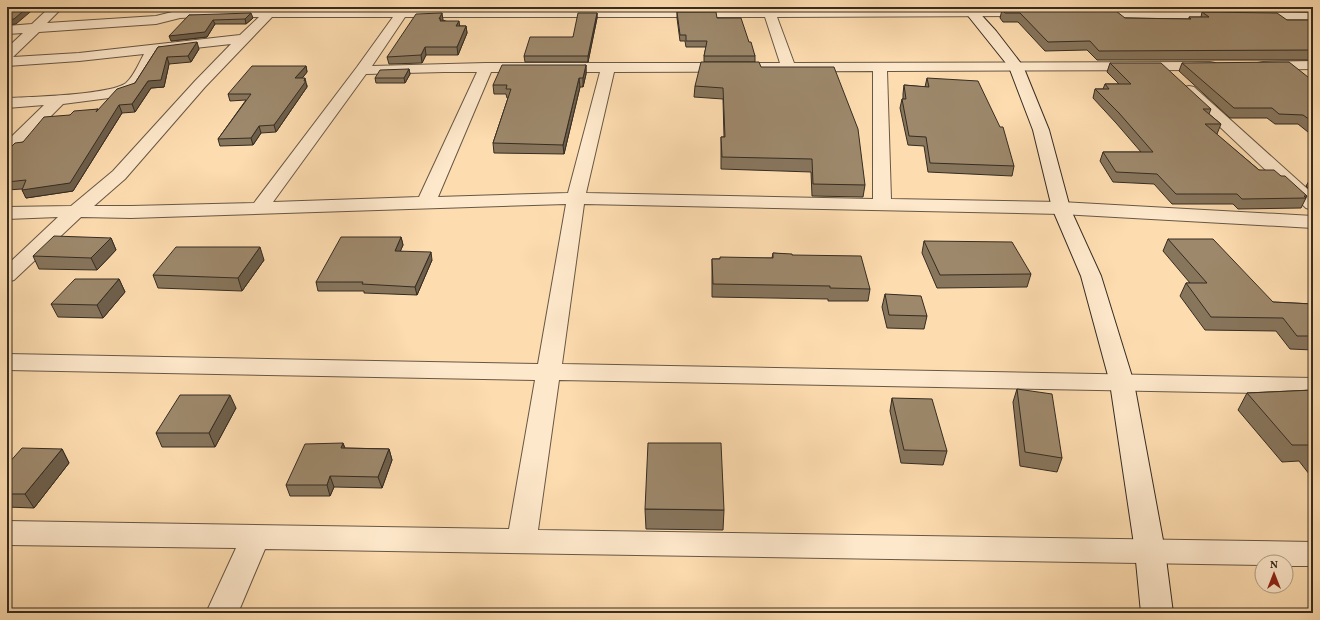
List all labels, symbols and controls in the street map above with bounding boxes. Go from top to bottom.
north arrow [1254,554,1294,594]
text: N [1270,558,1278,573]

